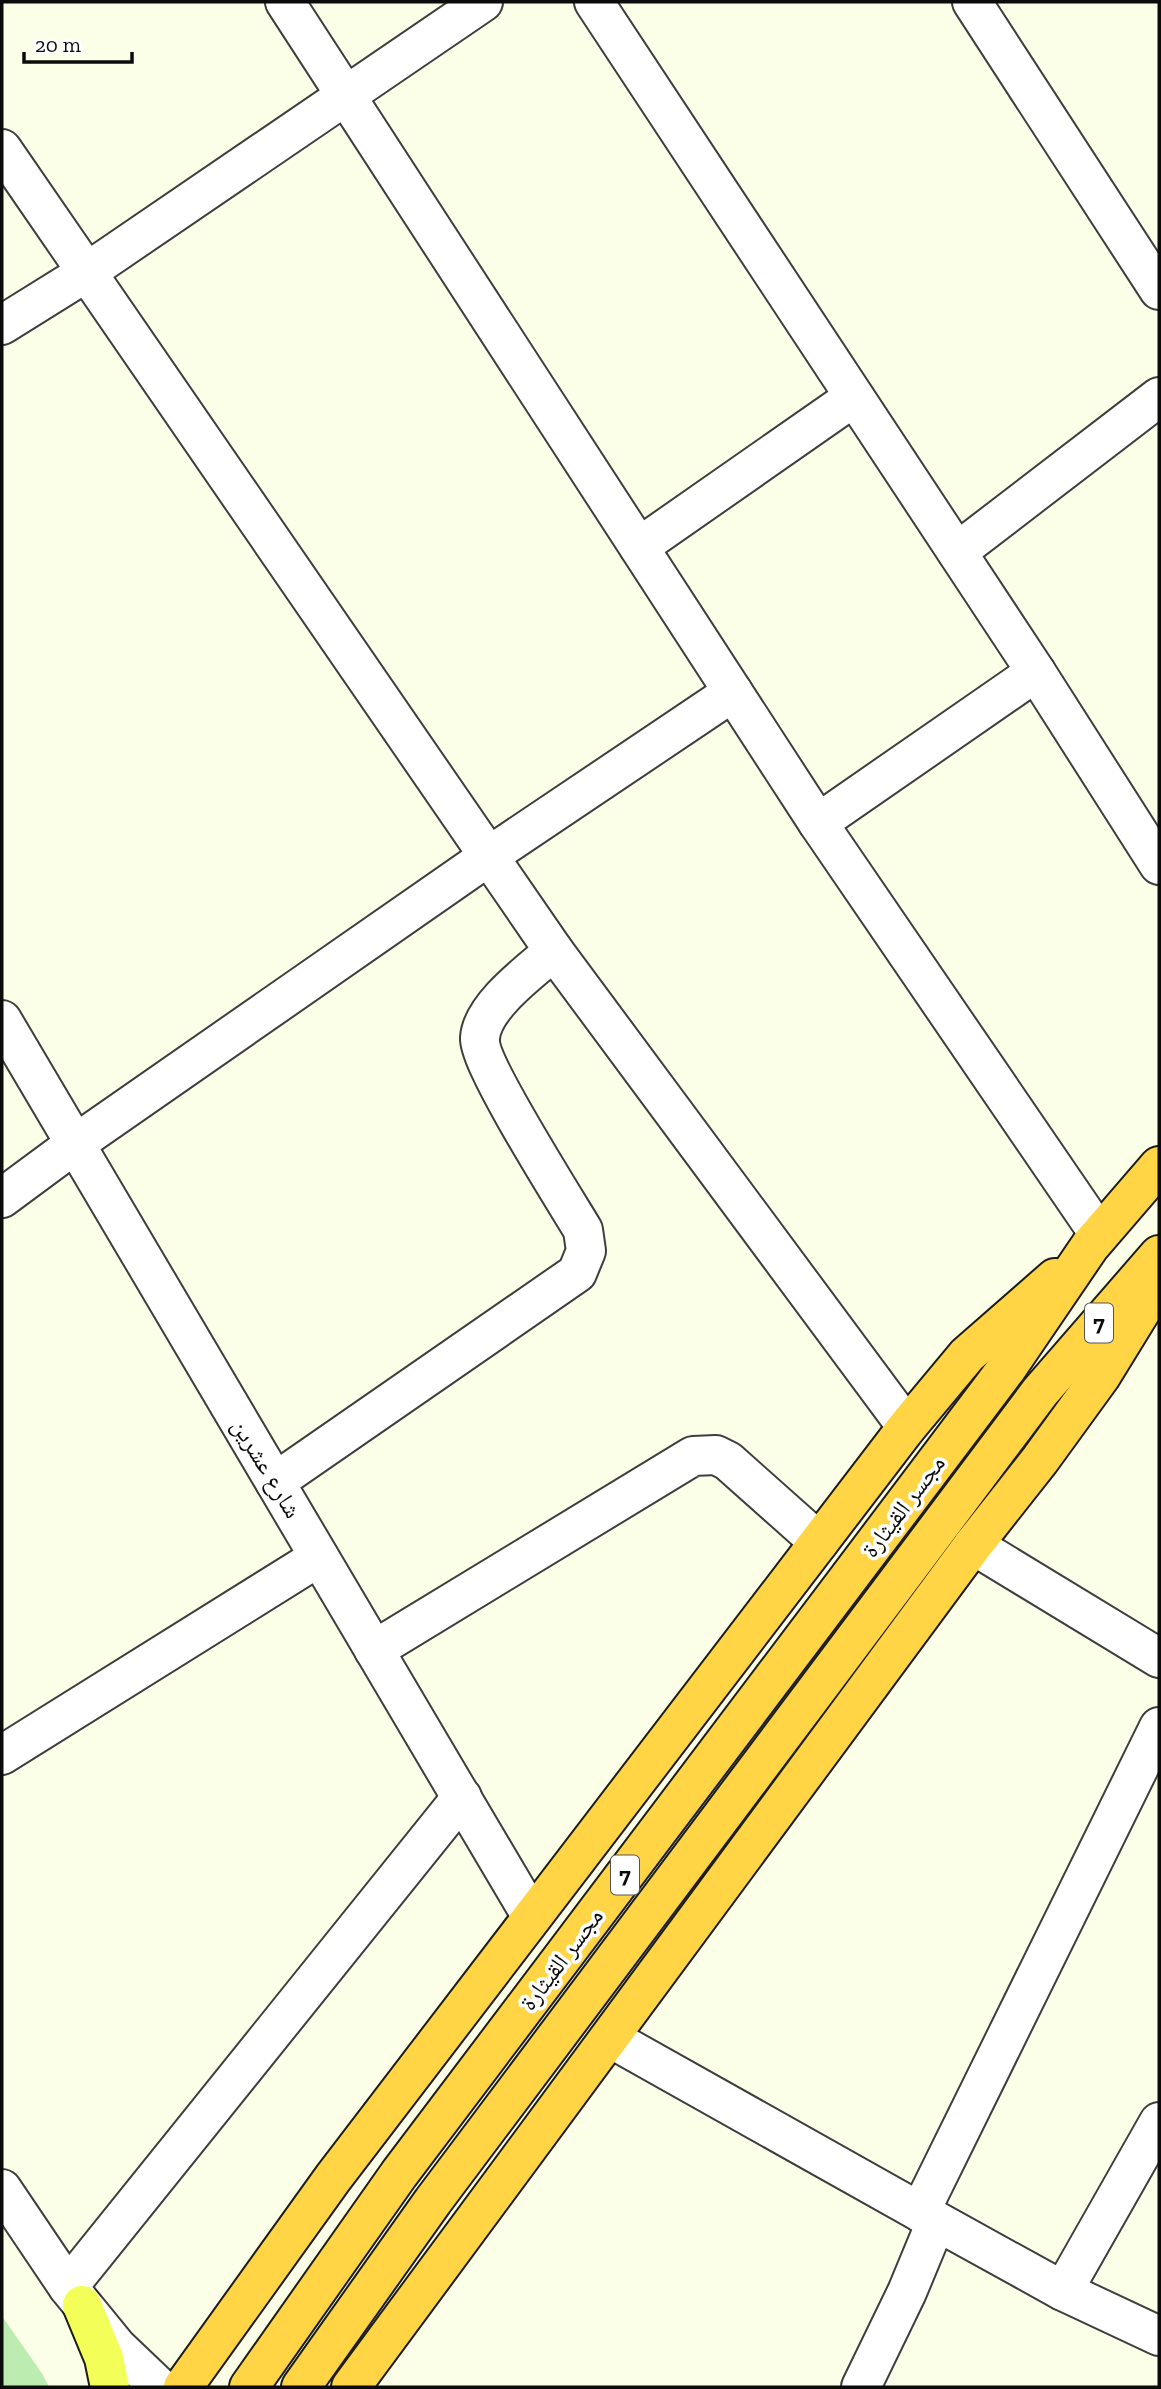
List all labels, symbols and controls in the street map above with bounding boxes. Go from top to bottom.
scale bar [24,21,133,65]
text: 20 m [35,32,81,57]
road number: 7 [1085,1304,1113,1342]
street label: شارع عشرين [225,1413,308,1524]
street label: مجسر القيثارة [855,1449,951,1563]
road number: 7 [611,1856,639,1894]
street label: مجسر القيثارة [513,1902,609,2016]

